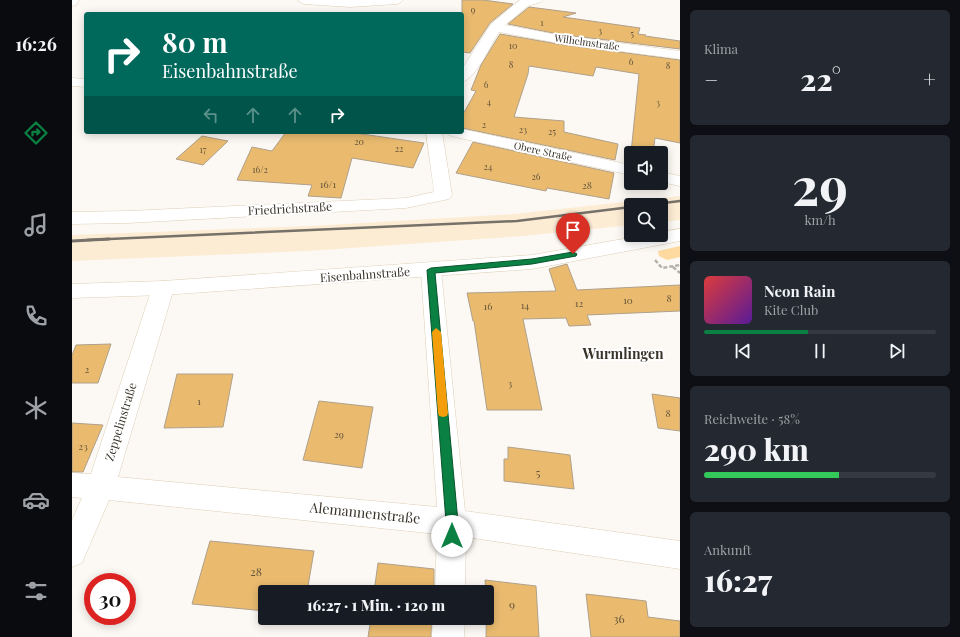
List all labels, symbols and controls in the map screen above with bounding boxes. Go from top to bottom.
house number: 9 [471,3,476,15]
house number: 1 [540,16,544,28]
text: 80 m [162,23,228,60]
house number: 3 [598,24,602,36]
house number: 5 [630,27,634,39]
icon: right [96,28,148,80]
street label: Wilhelmstraße [553,30,620,53]
text: 16:26 [15,32,57,56]
house number: 10 [509,39,517,51]
text: Klima [704,40,738,57]
house number: 6 [629,55,634,67]
house number: 8 [509,58,514,70]
text: Eisenbahnstraße [162,59,298,83]
house number: 8 [666,59,671,71]
text: 22° [800,59,841,99]
text: − [704,64,718,94]
text: + [923,64,936,94]
house number: 6 [484,78,489,90]
house number: 4 [487,95,492,107]
house number: 3 [656,96,660,108]
icon: left [200,104,222,126]
icon: ahead [242,104,264,126]
icon: ahead [284,104,306,126]
icon: right [326,104,348,126]
house number: 2 [482,118,486,130]
icon: directions [22,119,50,147]
house number: 23 [519,123,527,135]
house number: 25 [548,125,556,137]
house number: 20 [354,135,364,147]
street label: Obere Straße [513,138,573,164]
house number: 22 [395,142,403,154]
house number: 17 [200,143,207,155]
map controls [624,146,668,242]
button: sound [624,146,668,190]
text: 29 [792,150,848,219]
house number: 24 [484,160,493,172]
house number: 16/2 [252,163,268,175]
house number: 26 [532,170,541,182]
house number: 16/1 [320,177,336,191]
house number: 28 [582,178,592,192]
street label: Friedrichstraße [247,198,333,218]
button: search [624,198,668,242]
icon: music [22,211,50,239]
text: km/h [804,211,836,228]
pin [556,213,590,254]
icon: arrive [562,219,584,241]
street label: Eisenbahnstraße [319,263,411,285]
text: Neon Rain [764,281,835,301]
house number: 8 [666,291,672,305]
house number: 10 [623,293,633,307]
house number: 12 [575,296,583,310]
house number: 14 [521,298,529,312]
house number: 16 [484,299,492,313]
text: Kite Club [764,301,818,318]
icon: phone [22,302,50,330]
icon: previous [732,340,754,362]
icon: pause [809,340,831,362]
icon: next [886,340,908,362]
district label: Wurmlingen [581,344,664,363]
house number: 2 [85,362,90,376]
house number: 3 [508,376,513,390]
street label: Zeppelinstraße [101,381,140,463]
icon: climate [22,394,50,422]
house number: 1 [197,394,201,408]
house number: 8 [665,406,671,420]
text: Reichweite · 58% [704,410,800,427]
house number: 29 [334,427,344,441]
text: 290 km [704,429,809,469]
house number: 23 [78,439,88,453]
house number: 5 [536,464,541,480]
icon: car [22,486,50,514]
street label: Alemannenstraße [308,497,421,528]
position arrow [431,515,473,557]
text: Ankunft [704,541,751,558]
text: 16:27 [704,560,772,600]
house number: 28 [250,563,262,579]
speed limit sign: 30 [84,573,136,625]
icon: filters [22,577,50,605]
text: 16:27 · 1 Min. · 120 m [307,595,445,615]
house number: 9 [509,596,515,612]
house number: 36 [613,610,625,626]

